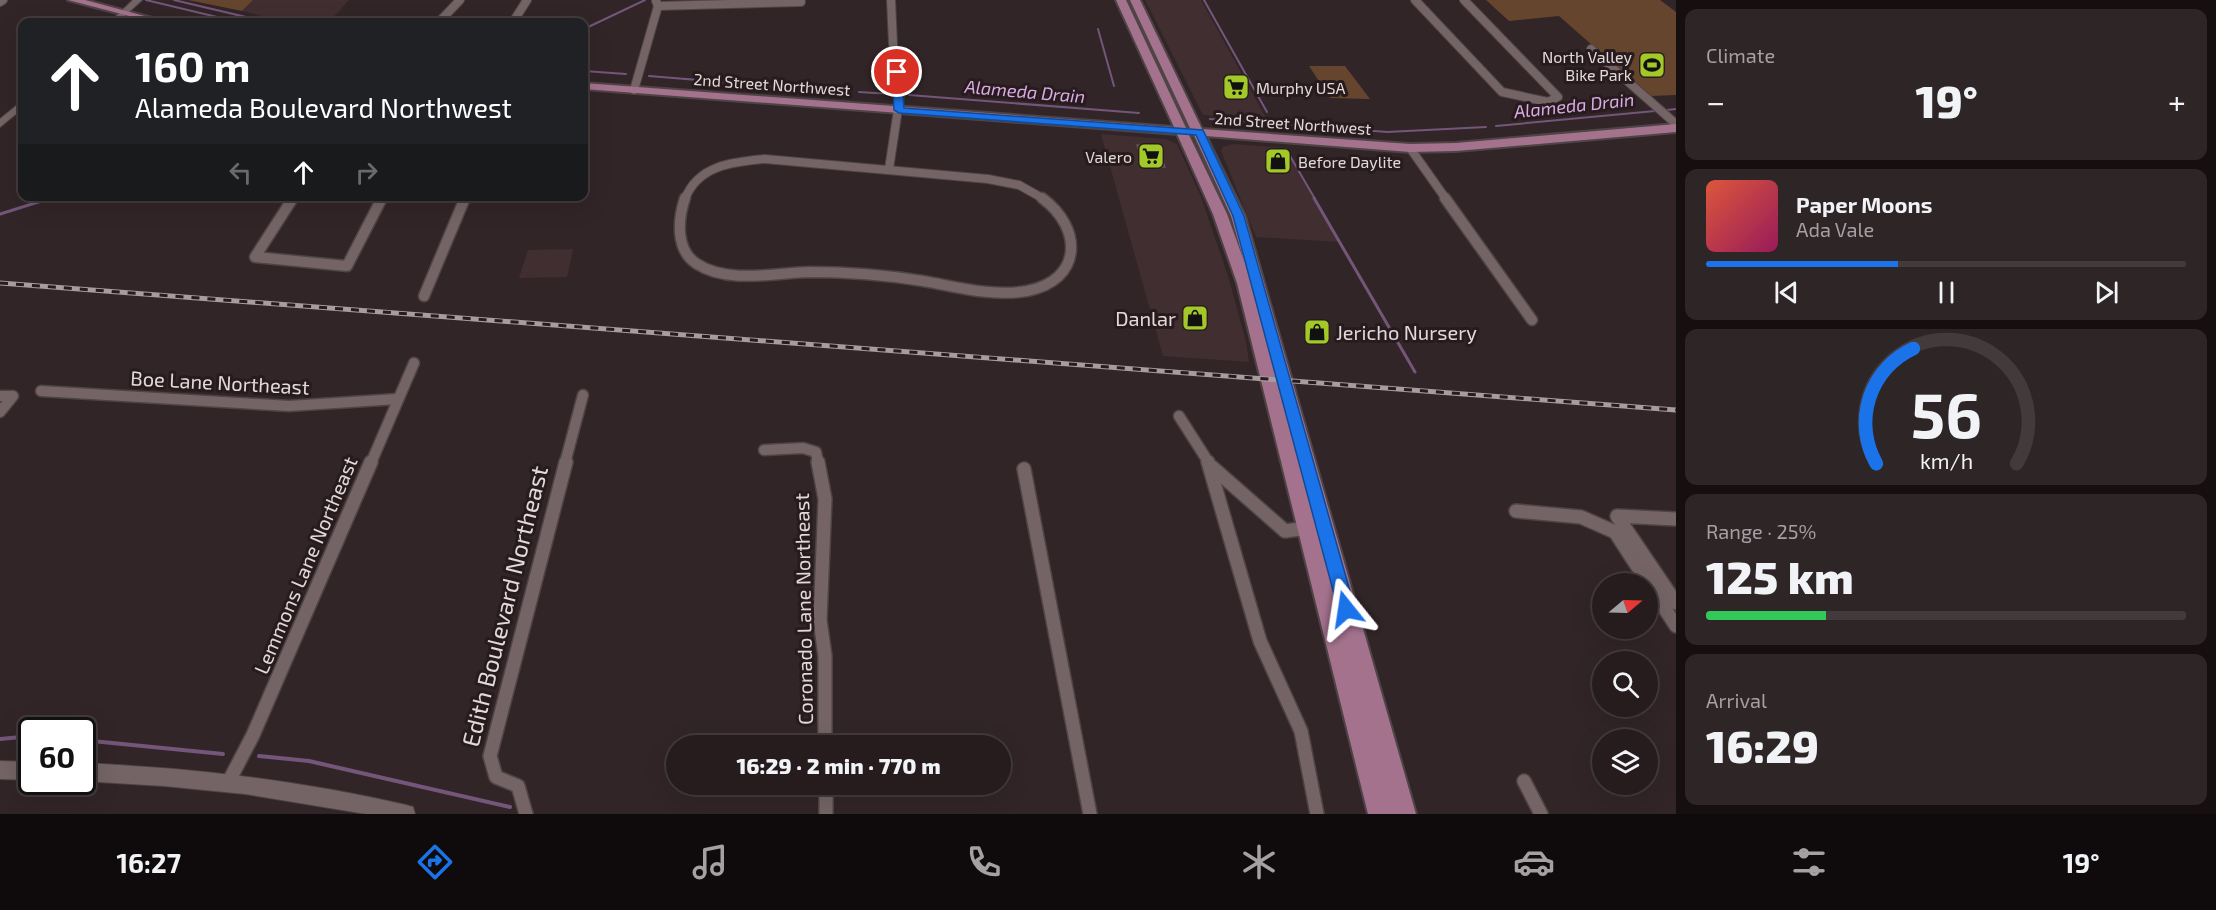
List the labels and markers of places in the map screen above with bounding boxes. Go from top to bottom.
pin [871,46,922,97]
place label: North Valley Bike Park [1542,47,1633,84]
sports icon: North Valley Bike Park [1637,50,1667,80]
supermarket icon: Murphy USA [1221,72,1251,102]
place label: Murphy USA [1256,78,1345,97]
supermarket icon: Valero [1136,141,1166,171]
shop icon: Before Daylite [1263,146,1293,176]
place label: Valero [1085,147,1132,166]
place label: Before Daylite [1298,152,1401,171]
shop icon: Danlar [1180,303,1210,333]
place label: Danlar [1115,306,1176,330]
shop icon: Jericho Nursery [1302,317,1332,347]
place label: Jericho Nursery [1336,320,1477,344]

